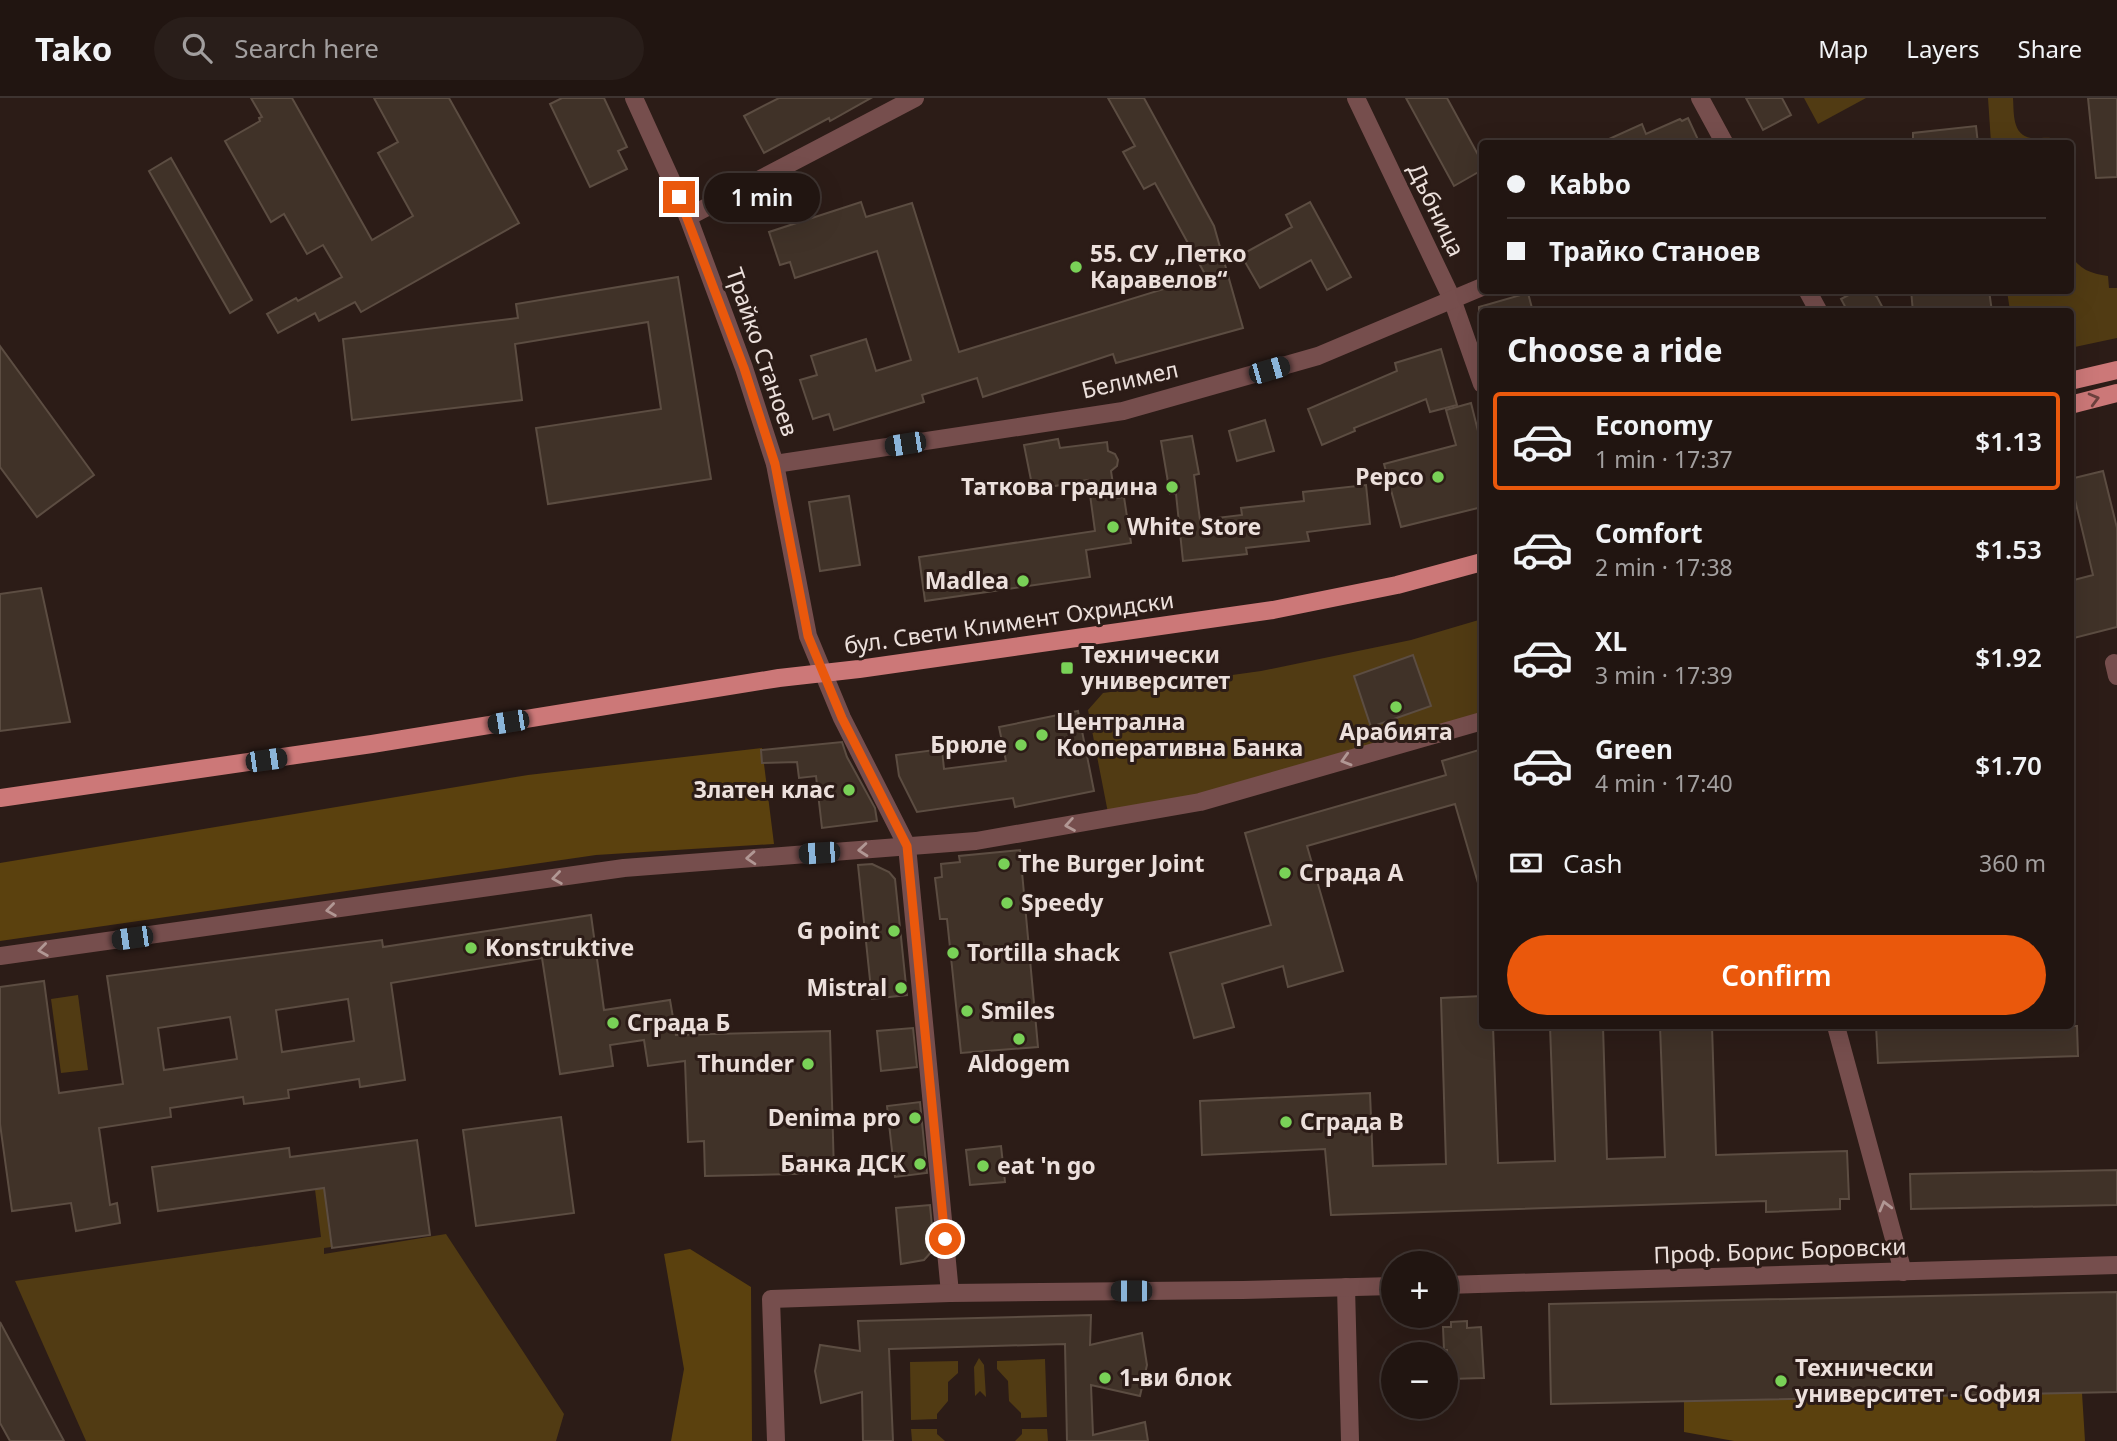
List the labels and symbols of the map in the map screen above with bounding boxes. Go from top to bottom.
street label: Дъбница [1401,158,1473,261]
callout: 1 min [704,172,819,222]
route end [663,181,695,213]
place label: 55. СУ „Петко Каравелов“ [1090,237,1247,295]
marker: 55. СУ „Петко Каравелов“ [1068,259,1084,275]
street label: Трайко Станоев [719,263,807,440]
street label: Белимел [1078,352,1181,406]
car [1246,354,1293,386]
one-way arrow [2087,393,2099,407]
car [883,430,928,458]
place label: Pepco [1355,460,1424,492]
marker: Pepco [1430,469,1446,485]
place label: Таткова градина [961,470,1158,502]
marker: Таткова градина [1164,479,1180,495]
place label: White Store [1127,510,1261,542]
marker: White Store [1105,519,1121,535]
place label: Madlea [925,564,1009,596]
marker: Madlea [1015,573,1031,589]
street label: бул. Свети Климент Охридски [842,583,1176,661]
place label: Технически университет [1080,638,1231,696]
marker: Технически университет [1059,660,1075,676]
marker: Арабията [1388,699,1404,715]
place label: Централна Кооперативна Банка [1056,705,1303,763]
car [486,708,531,736]
place label: Арабията [1339,715,1453,747]
marker: Централна Кооперативна Банка [1034,727,1050,743]
place label: Брюле [930,728,1007,760]
marker: Брюле [1013,737,1029,753]
car [244,747,289,773]
one-way arrow [1340,752,1352,767]
place label: Златен клас [693,773,835,805]
marker: Златен клас [841,782,857,798]
one-way arrow [1064,817,1076,832]
car [798,841,841,865]
one-way arrow [857,842,868,857]
place label: The Burger Joint [1018,847,1205,879]
one-way arrow [746,850,757,865]
marker: The Burger Joint [996,856,1012,872]
place label: Сграда А [1299,856,1403,888]
marker: Сграда А [1277,865,1293,881]
one-way arrow [551,870,562,885]
place label: Speedy [1021,886,1104,918]
marker: Speedy [999,895,1015,911]
one-way arrow [325,902,337,917]
place label: G point [797,914,880,946]
marker: G point [886,923,902,939]
car [110,925,155,951]
place label: Konstruktive [485,931,634,963]
place label: Tortilla shack [967,936,1121,968]
marker: Konstruktive [463,940,479,956]
one-way arrow [37,943,49,958]
marker: Tortilla shack [945,945,961,961]
place label: Mistral [806,971,887,1003]
marker: Mistral [893,980,909,996]
place label: Smiles [981,994,1055,1026]
marker: Smiles [959,1003,975,1019]
place label: Сграда Б [627,1006,730,1038]
marker: Сграда Б [605,1015,621,1031]
marker: Aldogem [1011,1031,1027,1047]
place label: Thunder [697,1047,794,1079]
place label: Aldogem [968,1047,1070,1079]
marker: Thunder [800,1056,816,1072]
place label: Denima pro [768,1101,901,1133]
place label: Сграда В [1300,1105,1404,1137]
marker: Denima pro [907,1110,923,1126]
marker: Сграда В [1278,1114,1294,1130]
place label: Банка ДСК [780,1147,906,1179]
place label: eat 'n go [997,1149,1096,1181]
marker: Банка ДСК [912,1156,928,1172]
marker: eat 'n go [975,1158,991,1174]
one-way arrow [1879,1200,1893,1212]
route start [929,1223,961,1255]
street label: Проф. Борис Боровски [1653,1230,1907,1270]
car [1111,1281,1153,1302]
place label: Технически университет - София [1794,1351,2041,1409]
place label: 1-ви блок [1119,1361,1233,1393]
marker: 1-ви блок [1097,1370,1113,1386]
marker: Технически университет - София [1773,1373,1789,1389]

